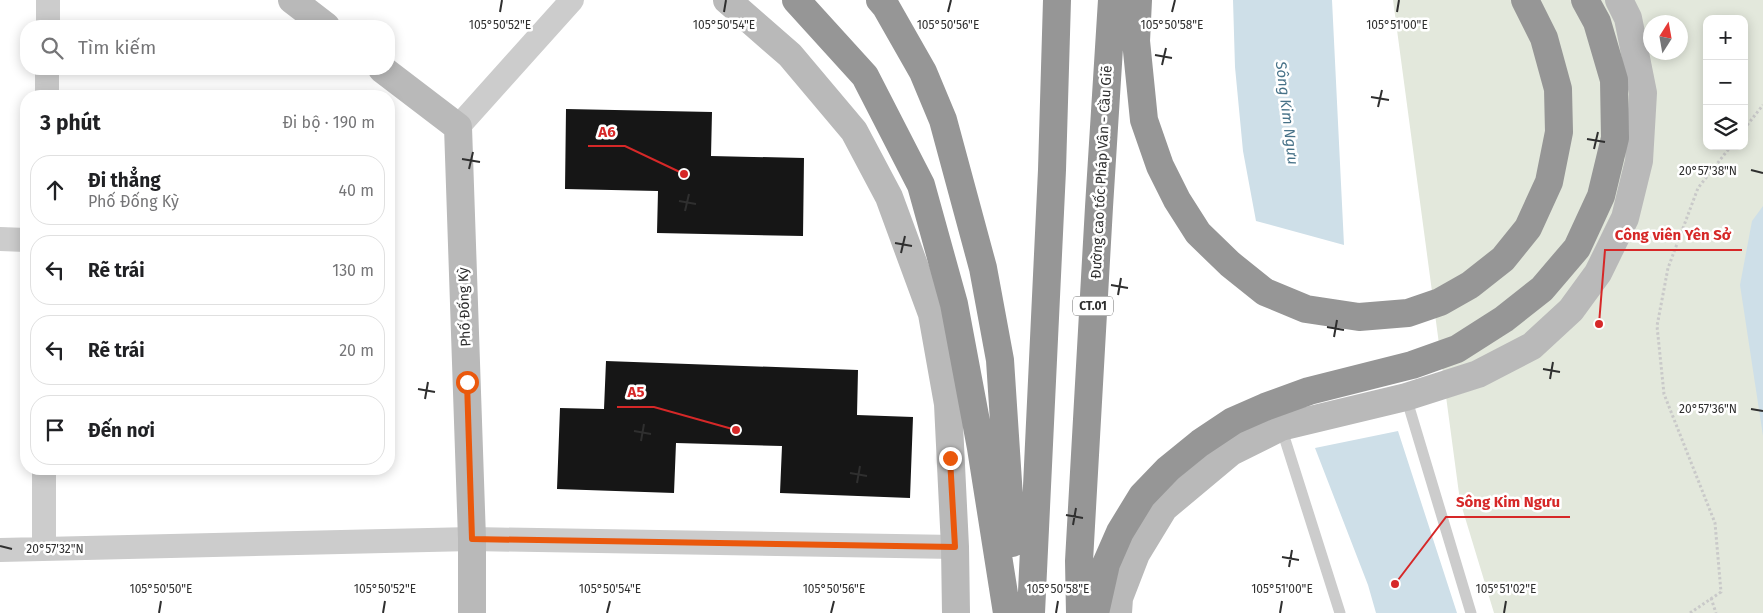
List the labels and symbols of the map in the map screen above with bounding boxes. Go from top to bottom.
north arrow [1643,15,1688,60]
text: 105°50'52"E [469,18,531,32]
text: 105°50'54"E [693,18,755,32]
text: 105°50'56"E [917,18,979,32]
text: 105°50'58"E [1141,18,1203,32]
text: 105°51'00"E [1366,18,1428,32]
water label: Sông Kim Ngưu [1272,59,1302,166]
street label: Đường cao tốc Pháp Vân - Cầu Giẽ [1086,65,1116,279]
callout: A6 [588,116,625,146]
text: A6 [597,123,616,141]
text: 20°57'38"N [1679,164,1737,178]
callout: Công viên Yên Sở [1605,220,1742,250]
text: Công viên Yên Sở [1615,226,1732,244]
street label: Phố Đống Kỳ [454,267,474,347]
road number: CT.01 [1073,296,1113,316]
route start [456,371,479,394]
callout: A5 [617,377,654,407]
text: A5 [627,383,644,401]
text: 20°57'36"N [1679,402,1737,416]
route end [939,447,962,470]
callout: Sông Kim Ngưu [1446,487,1570,517]
text: Sông Kim Ngưu [1456,493,1560,511]
text: 20°57'32"N [26,542,84,556]
text: 105°50'50"E [129,582,193,596]
text: 105°50'52"E [354,582,416,596]
text: 105°50'54"E [579,582,641,596]
text: 105°50'56"E [803,582,865,596]
text: 105°50'58"E [1027,582,1089,596]
text: 105°51'00"E [1251,582,1313,596]
text: 105°51'02"E [1476,582,1536,596]

